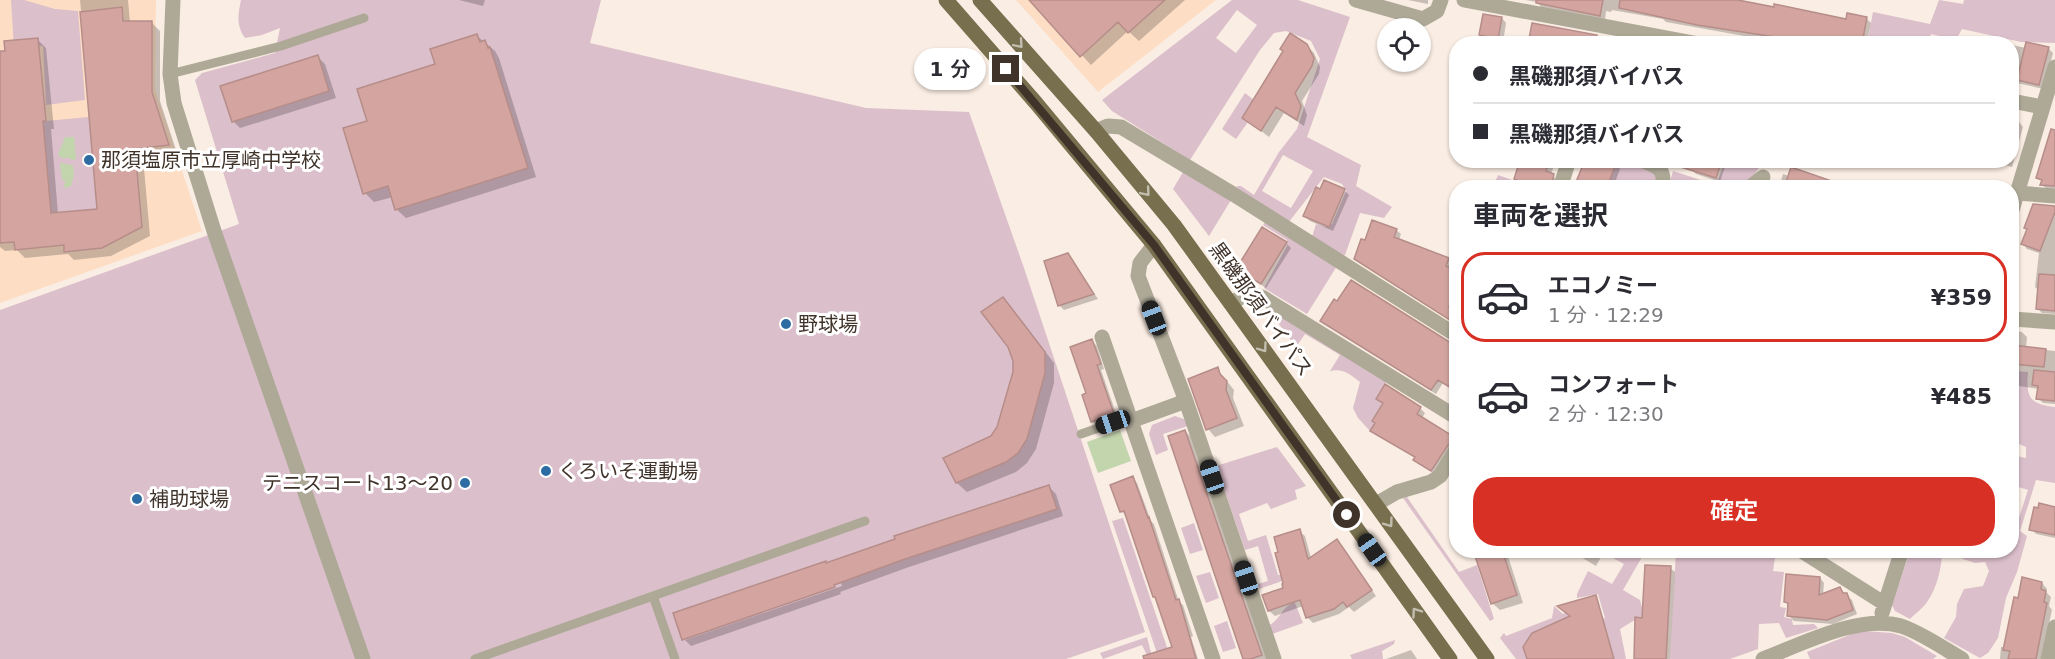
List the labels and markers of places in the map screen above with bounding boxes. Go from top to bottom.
place label: 那須塩原市立厚崎中学校 [101,148,321,172]
marker: 那須塩原市立厚崎中学校 [82,153,96,167]
place label: 野球場 [798,312,858,336]
marker: 野球場 [779,317,793,331]
place label: くろいそ運動場 [558,459,698,483]
marker: くろいそ運動場 [539,464,553,478]
place label: テニスコート13～20 [262,471,453,495]
marker: テニスコート13～20 [458,476,472,490]
place label: 補助球場 [149,487,229,511]
marker: 補助球場 [130,492,144,506]

